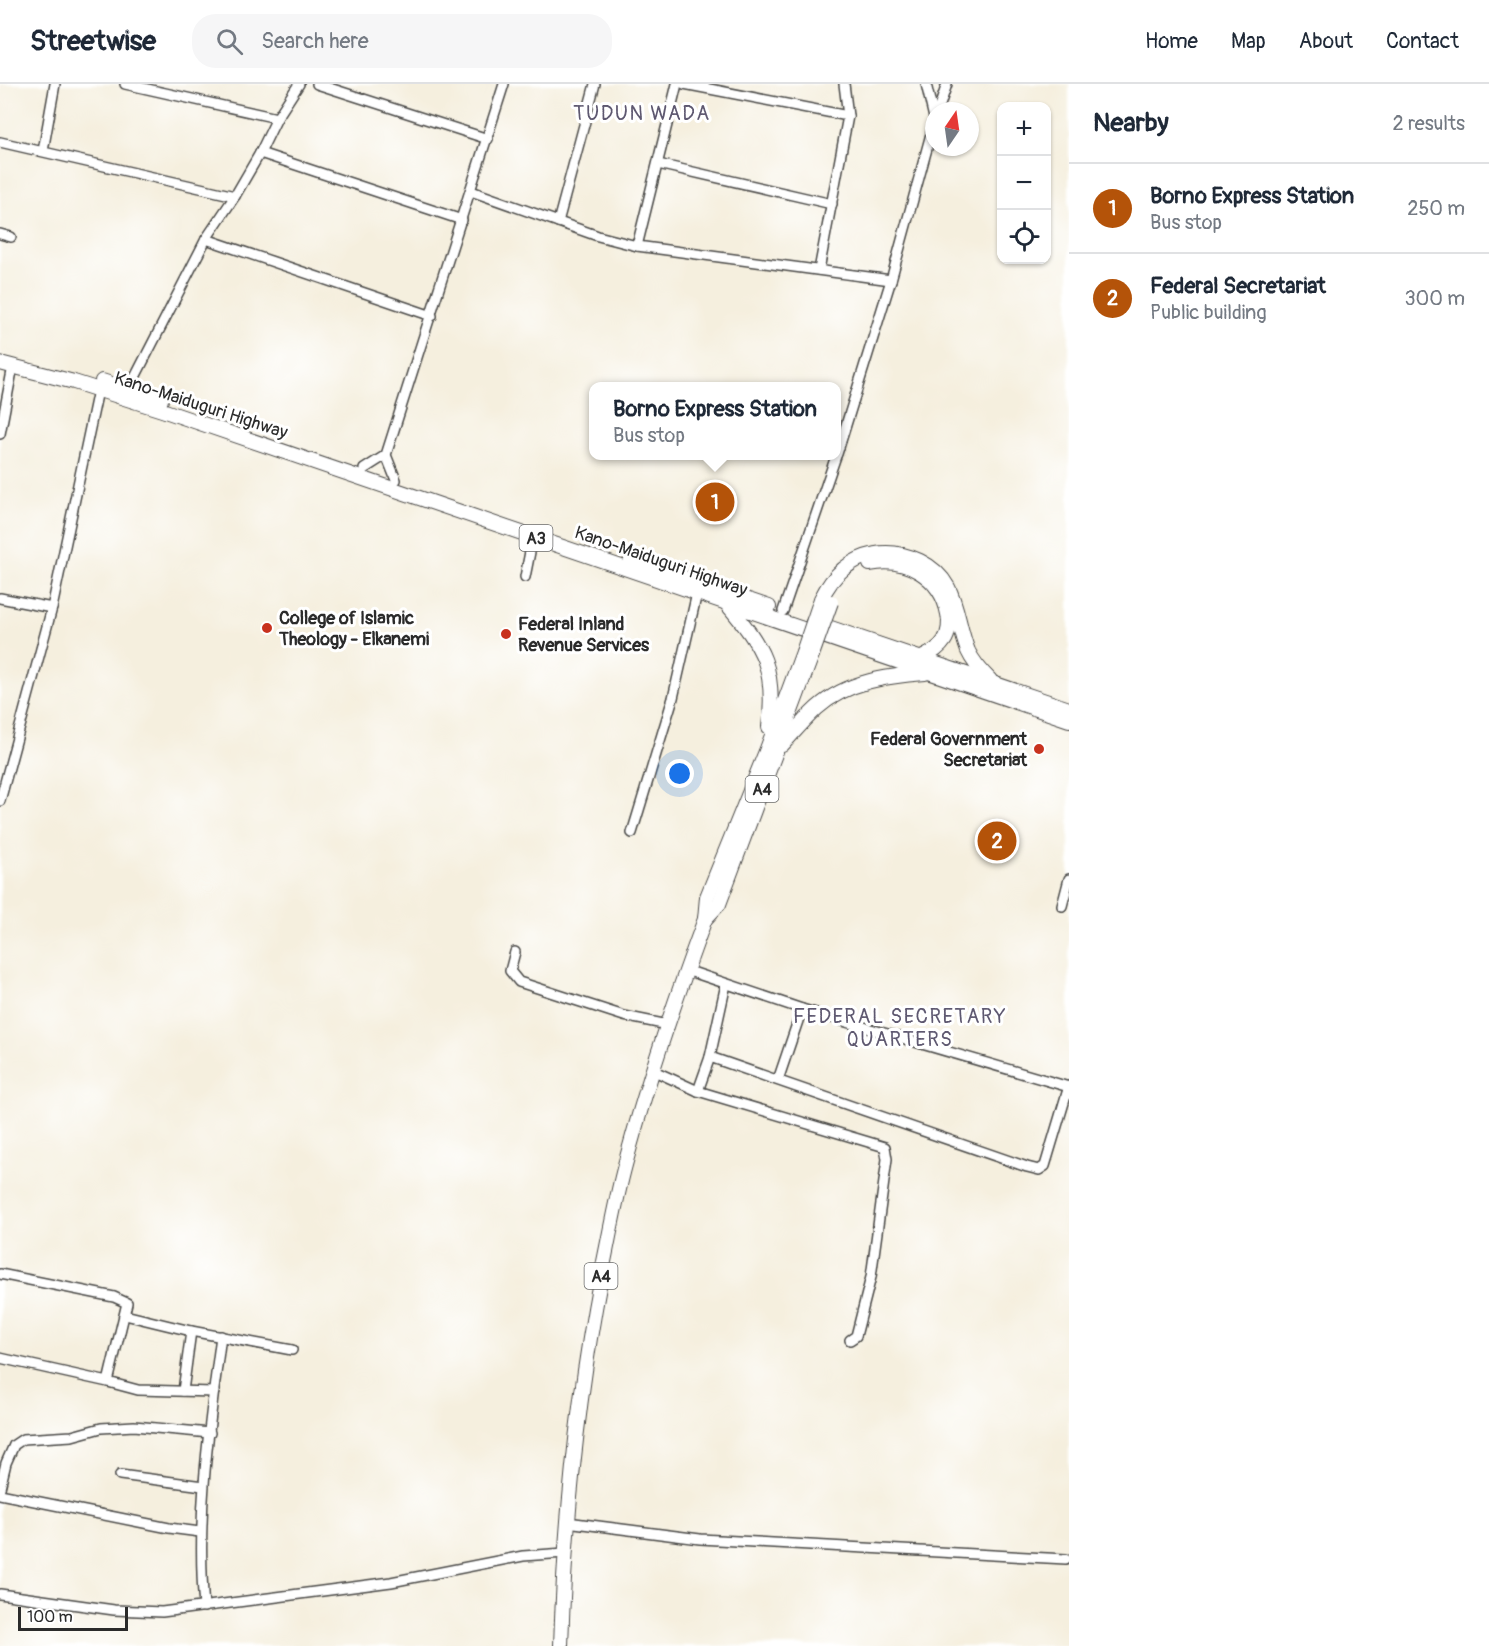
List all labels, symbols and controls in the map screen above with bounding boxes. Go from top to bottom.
search box [192,14,612,68]
text: Streetwise [30,24,156,59]
icon: search [213,25,246,58]
text: Search here [261,27,369,55]
text: Home [1145,28,1198,55]
text: Map [1231,28,1266,55]
text: About [1299,28,1353,55]
text: Contact [1386,28,1459,55]
district label: TUDUN WADA [573,101,711,126]
north arrow [925,102,979,156]
map controls [997,102,1051,264]
button: + [997,102,1051,156]
text: Nearby [1093,107,1169,139]
text: 2 results [1393,111,1465,136]
button: − [997,156,1051,210]
text: Borno Express Station [1150,182,1354,210]
text: 1 [1109,196,1116,221]
text: 250 m [1407,196,1465,221]
button: locate [997,210,1051,264]
text: Bus stop [1150,210,1222,235]
text: Federal Secretariat [1150,272,1326,300]
text: 2 [1107,286,1118,311]
text: 300 m [1404,286,1465,311]
text: Public building [1150,300,1266,325]
street label: Kano-Maiduguri Highway [111,367,291,444]
popup [589,382,841,460]
text: Borno Express Station [613,395,817,423]
text: Bus stop [613,423,685,448]
pin: 1 [696,480,734,524]
street label: Kano-Maiduguri Highway [571,521,750,602]
road number: A3 [520,525,552,551]
place label: College of Islamic Theology - Elkanemi [278,607,429,651]
place label: Federal Inland Revenue Services [518,613,650,657]
marker: College of Islamic Theology - Elkanemi [260,621,274,635]
marker: Federal Inland Revenue Services [499,627,513,641]
place label: Federal Government Secretariat [870,728,1028,772]
marker: Federal Government Secretariat [1032,742,1046,756]
your location [665,759,694,788]
road number: A4 [746,776,778,802]
pin: 2 [978,818,1016,864]
district label: FEDERAL SECRETARY QUARTERS [793,1004,1007,1052]
road number: A4 [584,1263,618,1289]
scale bar [18,1604,128,1632]
text: 100 m [27,1607,73,1627]

